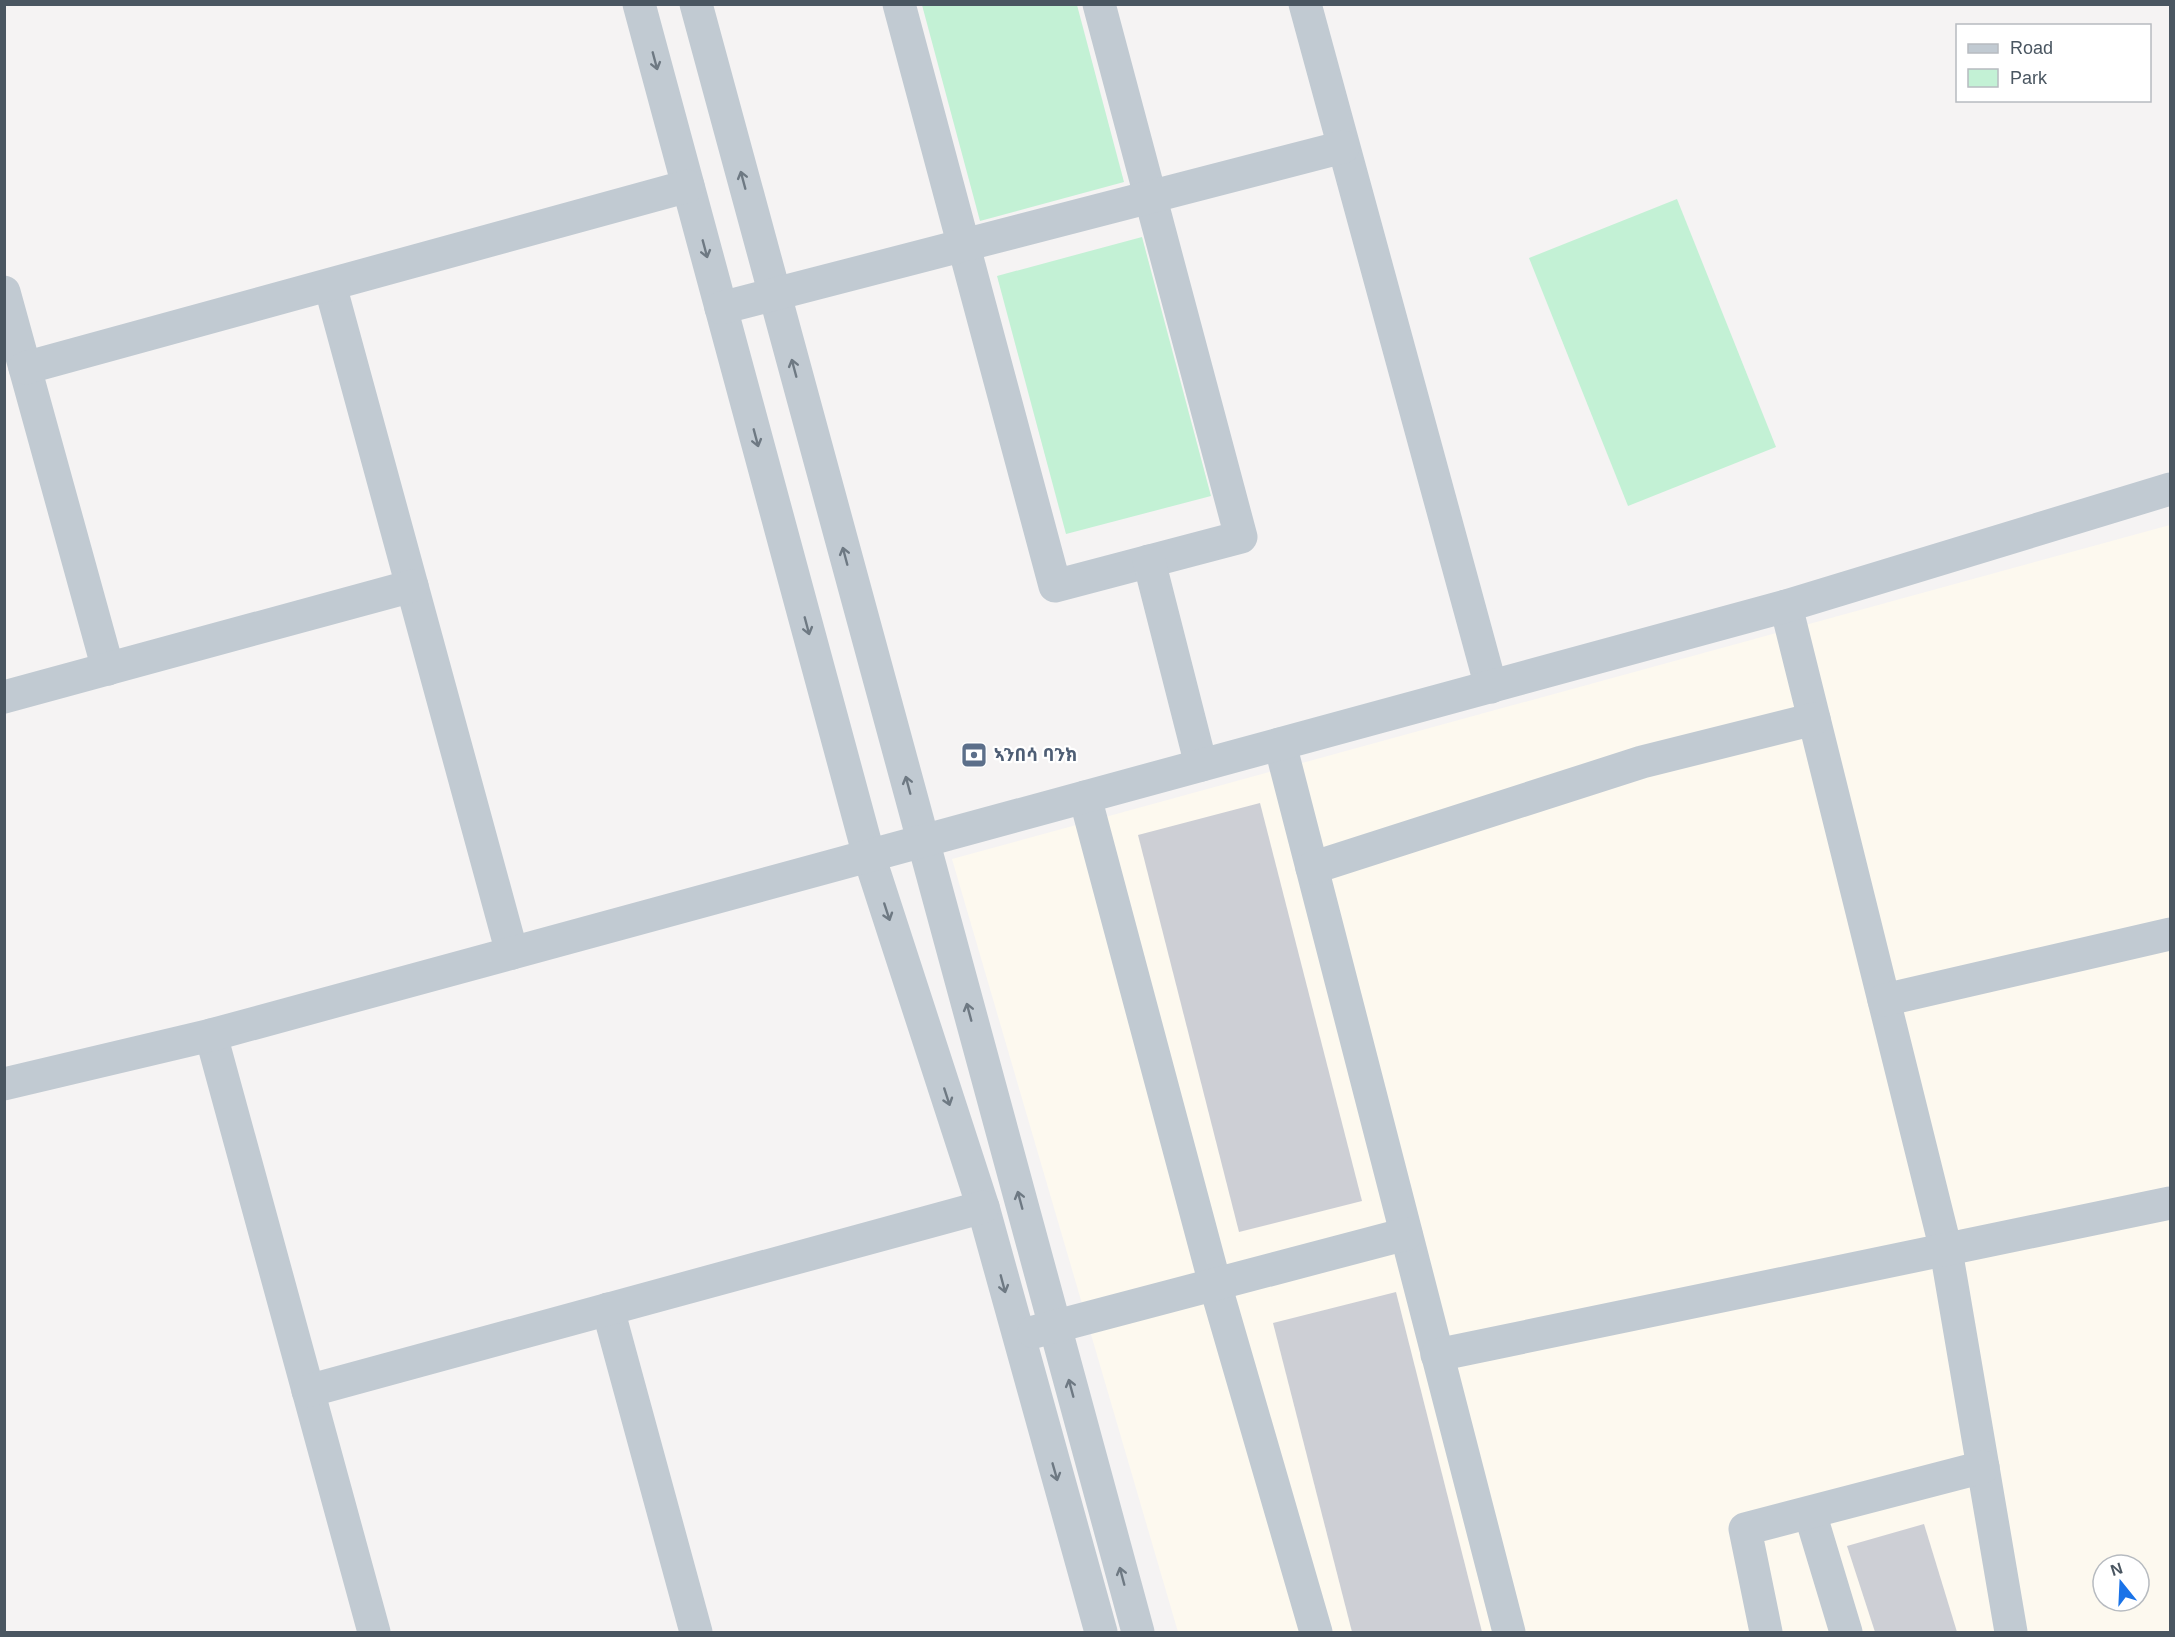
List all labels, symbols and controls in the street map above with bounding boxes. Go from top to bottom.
legend [1956,24,2151,102]
text: Road [2010,38,2053,58]
one-way arrow [649,51,661,70]
text: Park [2010,68,2048,88]
one-way arrow [737,171,748,190]
one-way arrow [700,239,711,258]
one-way arrow [788,359,800,378]
one-way arrow [750,428,762,447]
one-way arrow [839,547,851,566]
one-way arrow [801,616,813,635]
bank icon: ኣንበሳ ባንክ [959,740,989,770]
place label: ኣንበሳ ባንክ [994,745,1077,765]
one-way arrow [901,776,913,795]
one-way arrow [882,902,893,921]
one-way arrow [963,1002,974,1021]
one-way arrow [942,1087,953,1106]
one-way arrow [1013,1191,1025,1210]
one-way arrow [998,1274,1010,1293]
one-way arrow [1065,1379,1076,1398]
one-way arrow [1050,1462,1062,1481]
north arrow [2091,1553,2151,1613]
text: N [2108,1559,2125,1579]
one-way arrow [1116,1567,1128,1586]

